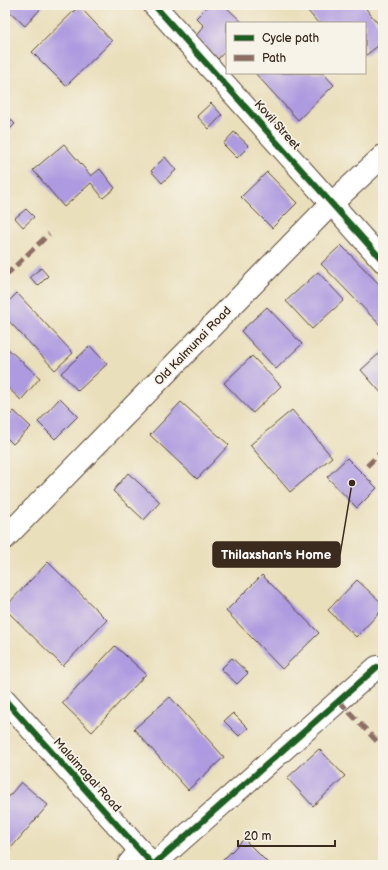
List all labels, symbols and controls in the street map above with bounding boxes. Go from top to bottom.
legend [226,22,366,74]
text: Cycle path [262,31,319,46]
text: Path [262,51,287,66]
street label: Kovil Street [251,97,303,153]
street label: Old Kalmunai Road [151,303,235,389]
callout: Thilaxshan's Home [213,542,340,567]
text: Thilaxshan's Home [221,547,332,563]
street label: Malaimagal Road [50,735,124,815]
scale bar [238,822,335,848]
text: 20 m [244,829,271,844]

